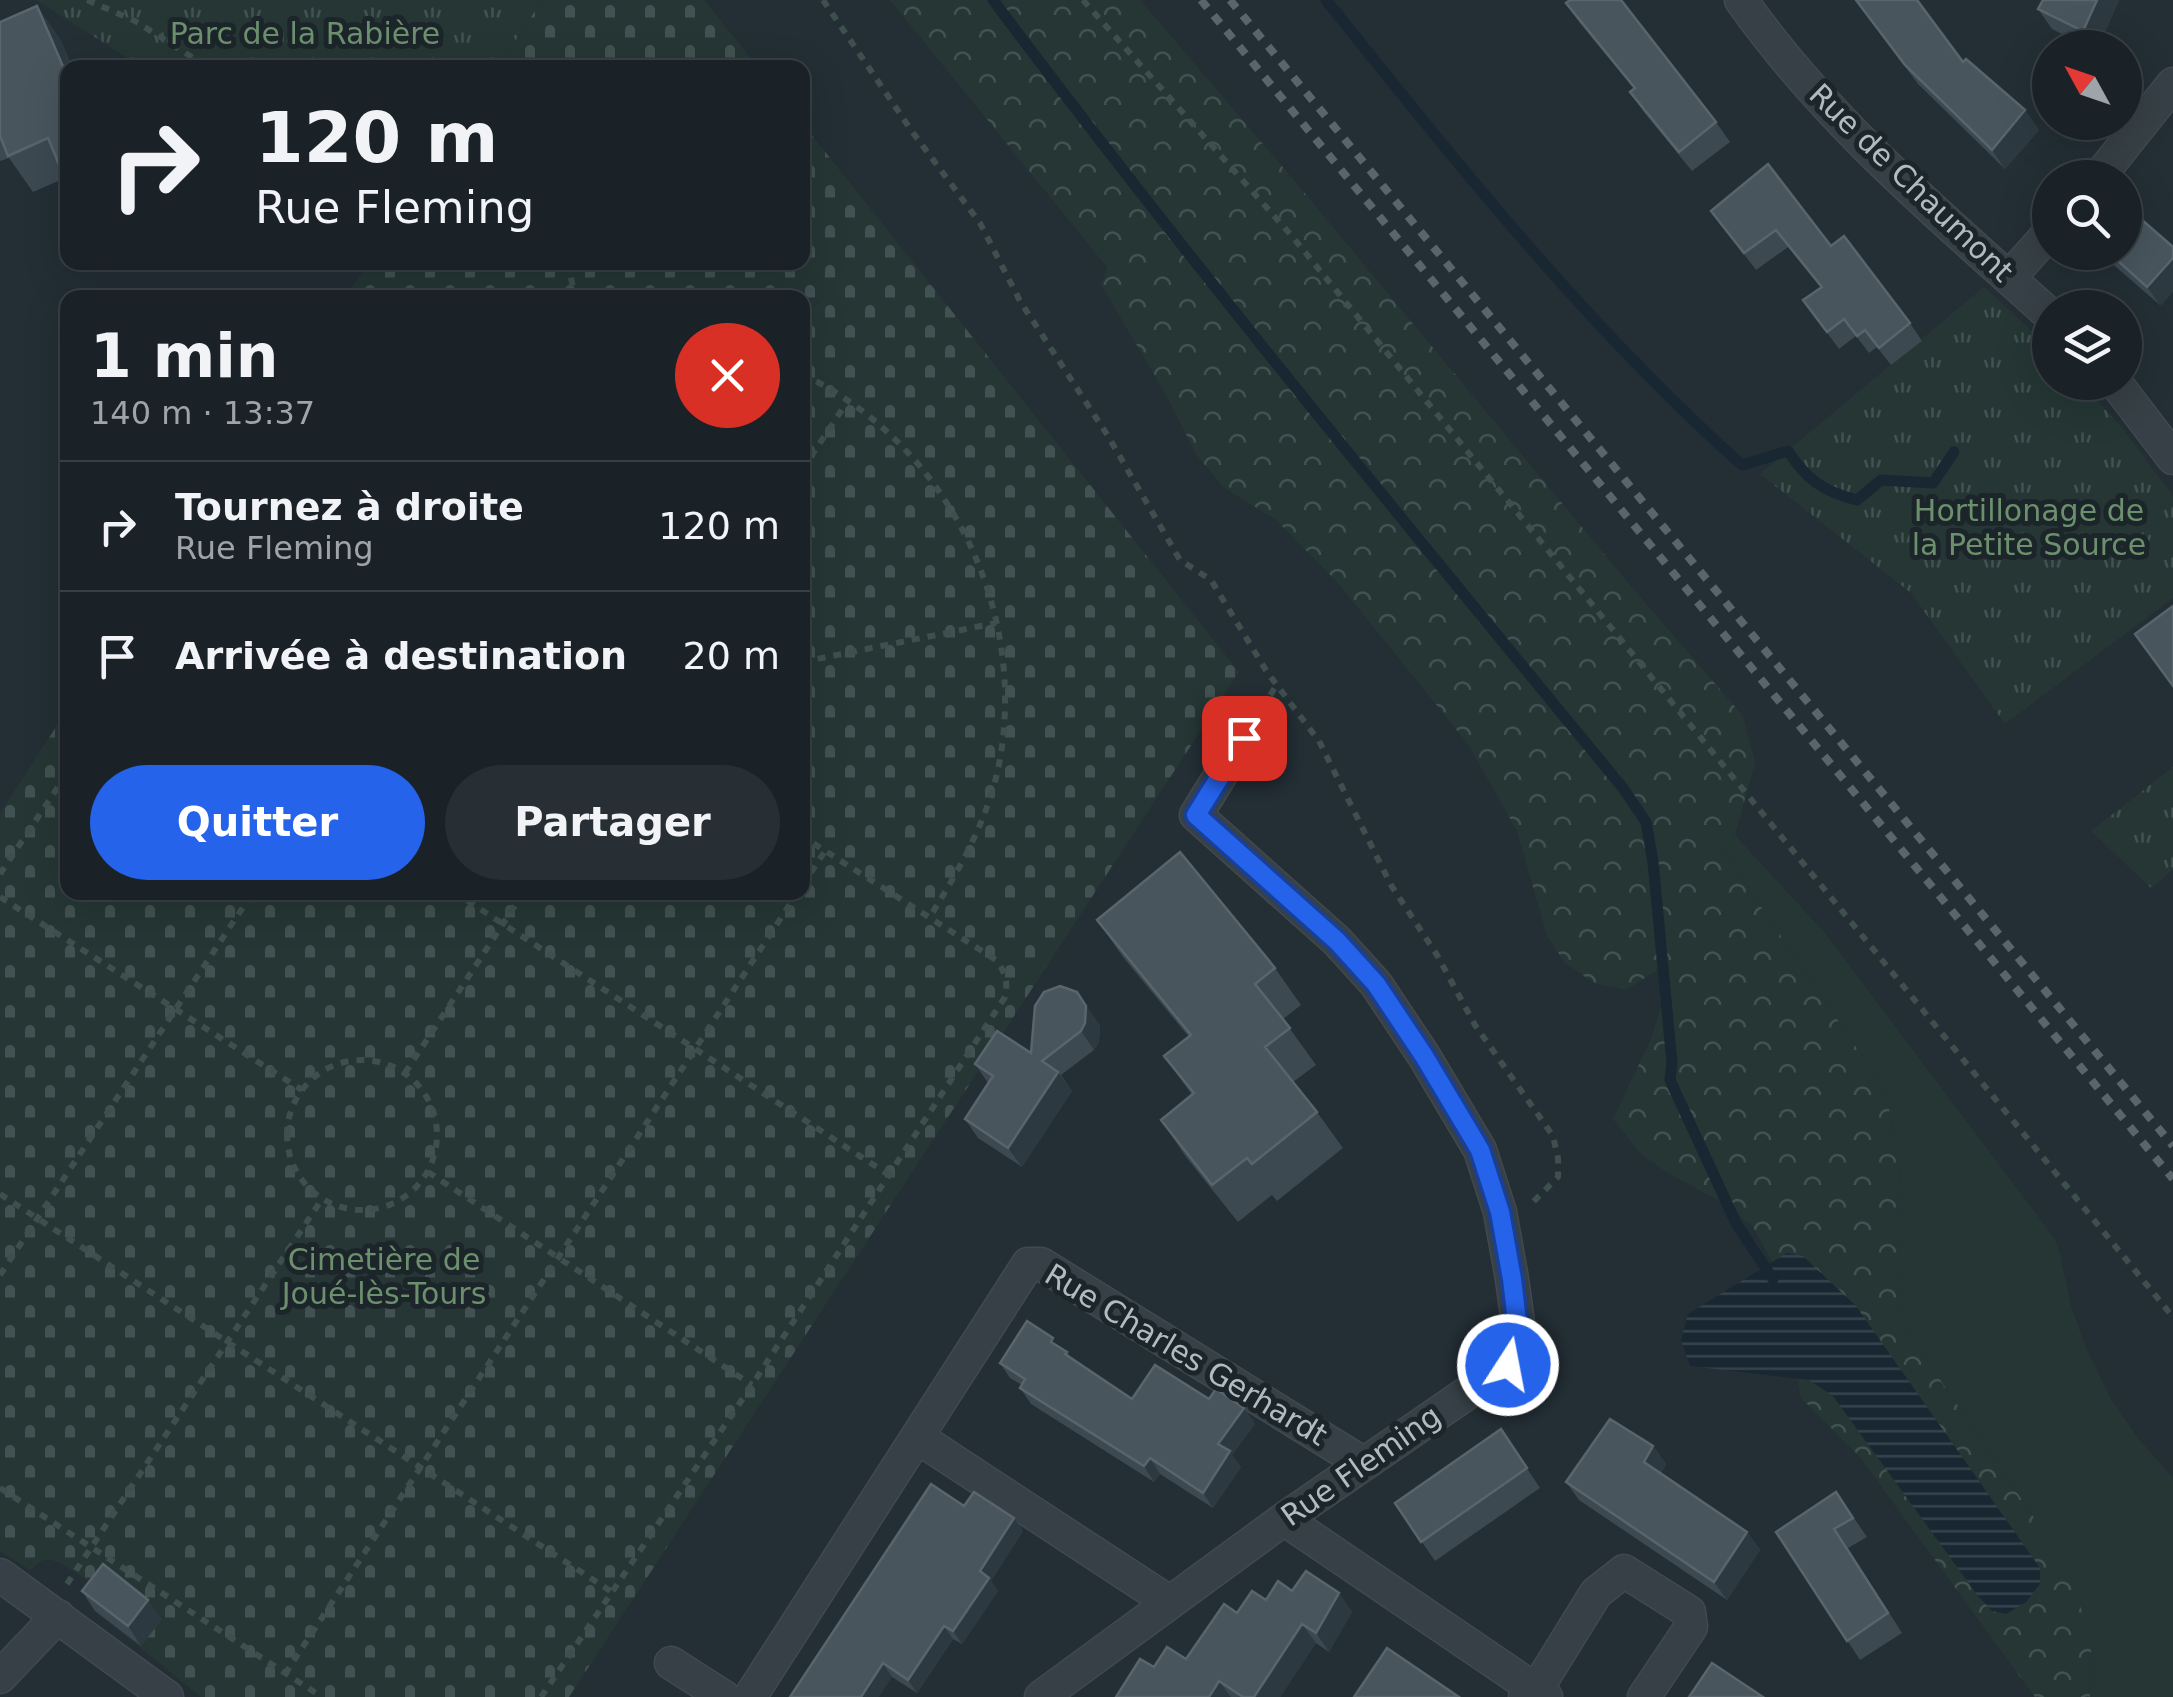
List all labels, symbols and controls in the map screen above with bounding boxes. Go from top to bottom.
park label: Parc de la Rabière [170,16,440,51]
north arrow [2032,30,2142,140]
map controls [2032,30,2142,400]
street label: Rue de Chaumont [1802,77,2021,289]
text: 120 m [255,97,498,179]
icon: right [90,100,220,230]
button: search [2032,160,2142,270]
text: Rue Fleming [255,181,534,234]
button: layers [2032,290,2142,400]
text: 1 min [90,321,278,391]
button: close [675,323,780,428]
text: 140 m · 13:37 [90,394,315,432]
text: Tournez à droite [175,485,524,529]
park label: Hortillonage de la Petite Source [1912,493,2146,562]
icon: right [90,499,145,554]
text: 120 m [658,504,780,548]
text: Rue Fleming [175,529,374,567]
icon: arrive [90,629,145,684]
text: Arrivée à destination [175,634,627,678]
text: 20 m [683,634,780,678]
pin [1202,696,1287,781]
icon: arrive [1217,711,1272,766]
button: Quitter [90,765,425,880]
button: Partager [445,765,780,880]
park label: Cimetière de Joué-lès-Tours [280,1242,486,1311]
street label: Rue Charles Gerhardt [1039,1256,1334,1453]
position arrow [1456,1313,1560,1417]
street label: Rue Fleming [1274,1398,1447,1533]

